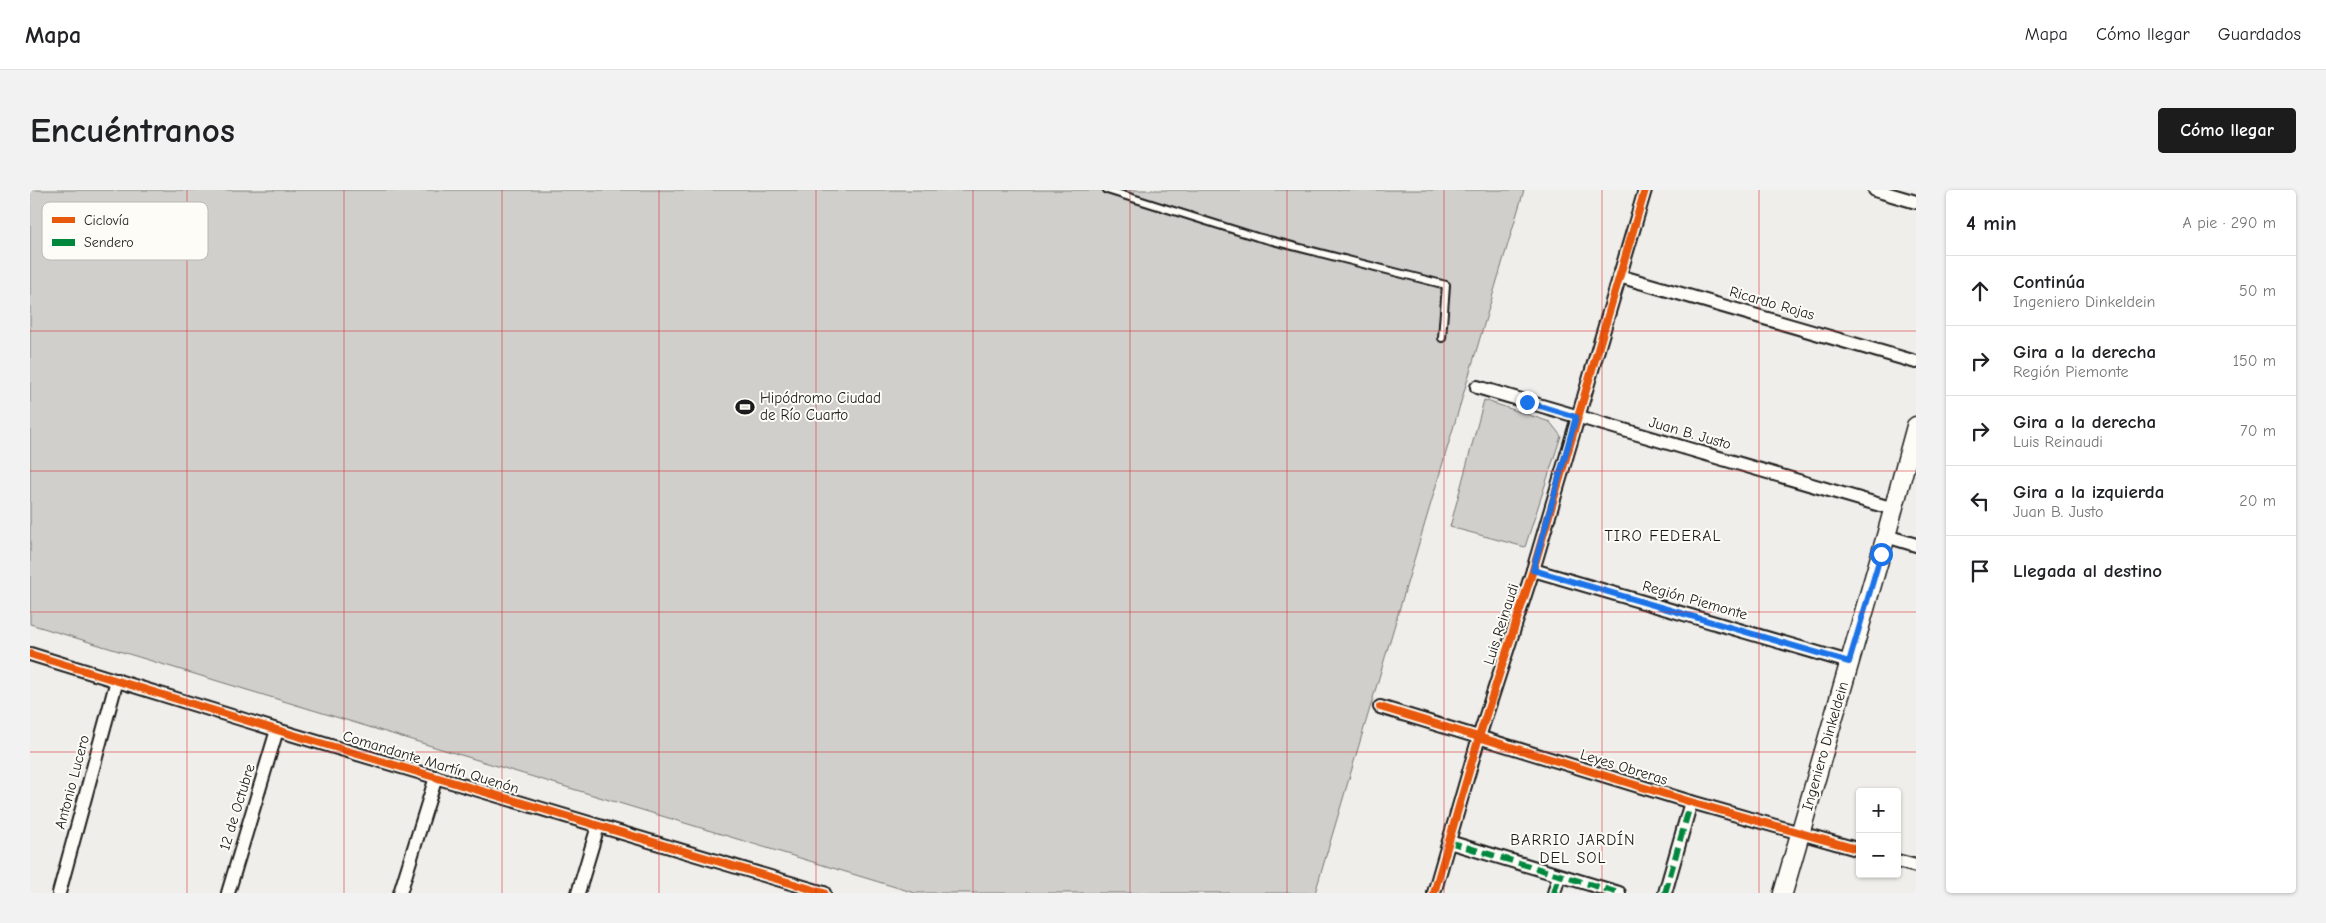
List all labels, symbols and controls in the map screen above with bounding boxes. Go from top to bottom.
text: Mapa [25,21,81,49]
text: Mapa [2025,24,2068,45]
text: Cómo llegar [2096,24,2190,45]
text: Guardados [2218,24,2301,45]
button: Cómo llegar [2158,108,2296,153]
text: Encuéntranos [30,110,235,151]
legend [42,202,208,260]
text: 4 min [1966,211,2017,235]
text: Ciclovía [84,212,129,229]
text: A pie · 290 m [2183,214,2276,232]
text: Sendero [84,234,134,251]
text: Continúa [2013,271,2085,293]
icon: ahead [1966,277,1994,305]
street label: Ricardo Rojas [1727,282,1817,324]
text: 50 m [2239,282,2276,300]
text: Ingeniero Dinkeldein [2013,293,2155,311]
text: Gira a la derecha [2013,341,2156,363]
icon: right [1966,347,1994,375]
text: 150 m [2233,352,2276,370]
text: Región Piemonte [2013,363,2128,381]
place label: Hipódromo Ciudad de Río Cuarto [760,389,881,424]
route end [1516,391,1539,414]
sports icon: Hipódromo Ciudad de Río Cuarto [734,396,756,418]
text: Gira a la derecha [2013,411,2156,433]
street label: Juan B. Justo [1647,413,1733,453]
icon: right [1966,417,1994,445]
text: 70 m [2240,422,2276,440]
text: Luis Reinaudi [2013,433,2103,451]
text: Gira a la izquierda [2013,481,2164,503]
icon: left [1966,487,1994,515]
text: 20 m [2239,492,2276,510]
text: Juan B. Justo [2013,503,2103,521]
district label: TIRO FEDERAL [1604,527,1722,545]
route start [1870,543,1893,566]
icon: arrive [1966,557,1994,585]
text: Llegada al destino [2013,560,2162,582]
street label: Región Piemonte [1641,576,1750,624]
street label: Luis Reinaudi [1479,581,1523,667]
street label: Ingeniero Dinkeldein [1798,679,1852,813]
street label: Comandante Martín Quenón [341,727,521,797]
street label: Antonio Lucero [51,733,93,831]
street label: Leyes Obreras [1578,745,1670,789]
street label: 12 de Octubre [215,761,259,852]
map controls [1856,788,1901,878]
button: + [1856,788,1901,833]
district label: BARRIO JARDÍN DEL SOL [1510,830,1636,867]
button: − [1856,833,1901,878]

